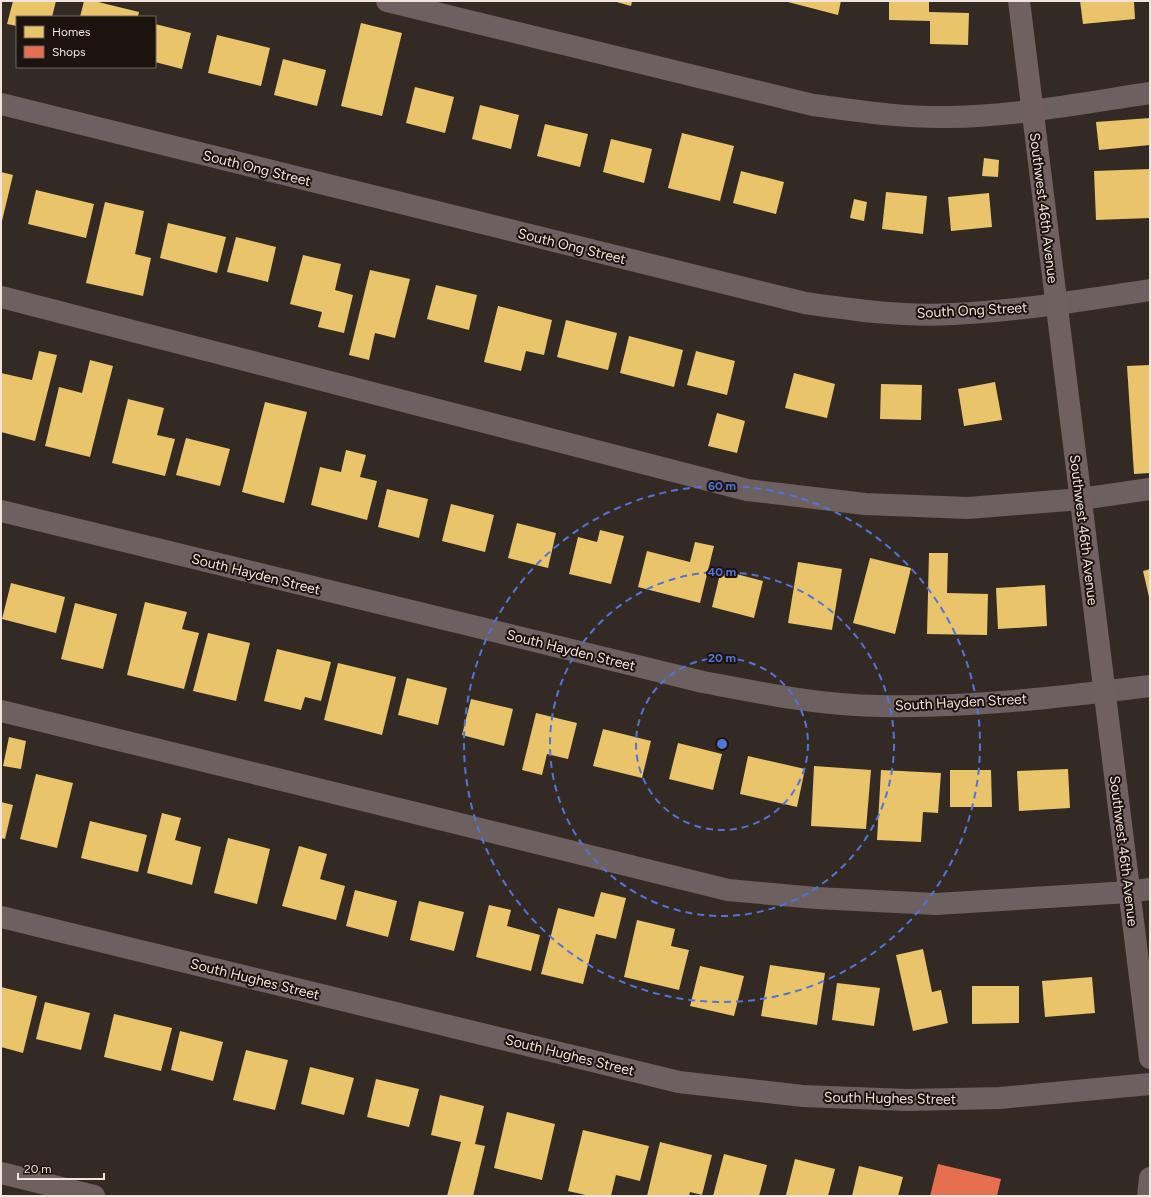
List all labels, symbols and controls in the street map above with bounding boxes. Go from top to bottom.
legend [16,16,156,68]
text: Homes [52,25,91,39]
text: Shops [52,45,86,59]
street label: Southwest 46th Avenue [1026,132,1061,285]
street label: South Ong Street [201,147,313,190]
street label: South Ong Street [516,225,628,268]
street label: South Ong Street [916,299,1028,322]
street label: Southwest 46th Avenue [1066,454,1101,607]
text: 60 m [708,479,736,493]
street label: South Hayden Street [190,550,322,599]
text: 40 m [708,565,736,579]
street label: South Hayden Street [505,626,637,675]
text: 20 m [708,651,736,665]
street label: South Hayden Street [895,691,1027,714]
centre of rings [715,737,729,751]
street label: Southwest 46th Avenue [1106,775,1141,928]
street label: South Hughes Street [189,955,321,1004]
street label: South Hughes Street [504,1031,636,1080]
street label: South Hughes Street [824,1089,956,1108]
scale bar [18,1155,104,1181]
text: 20 m [24,1162,52,1176]

